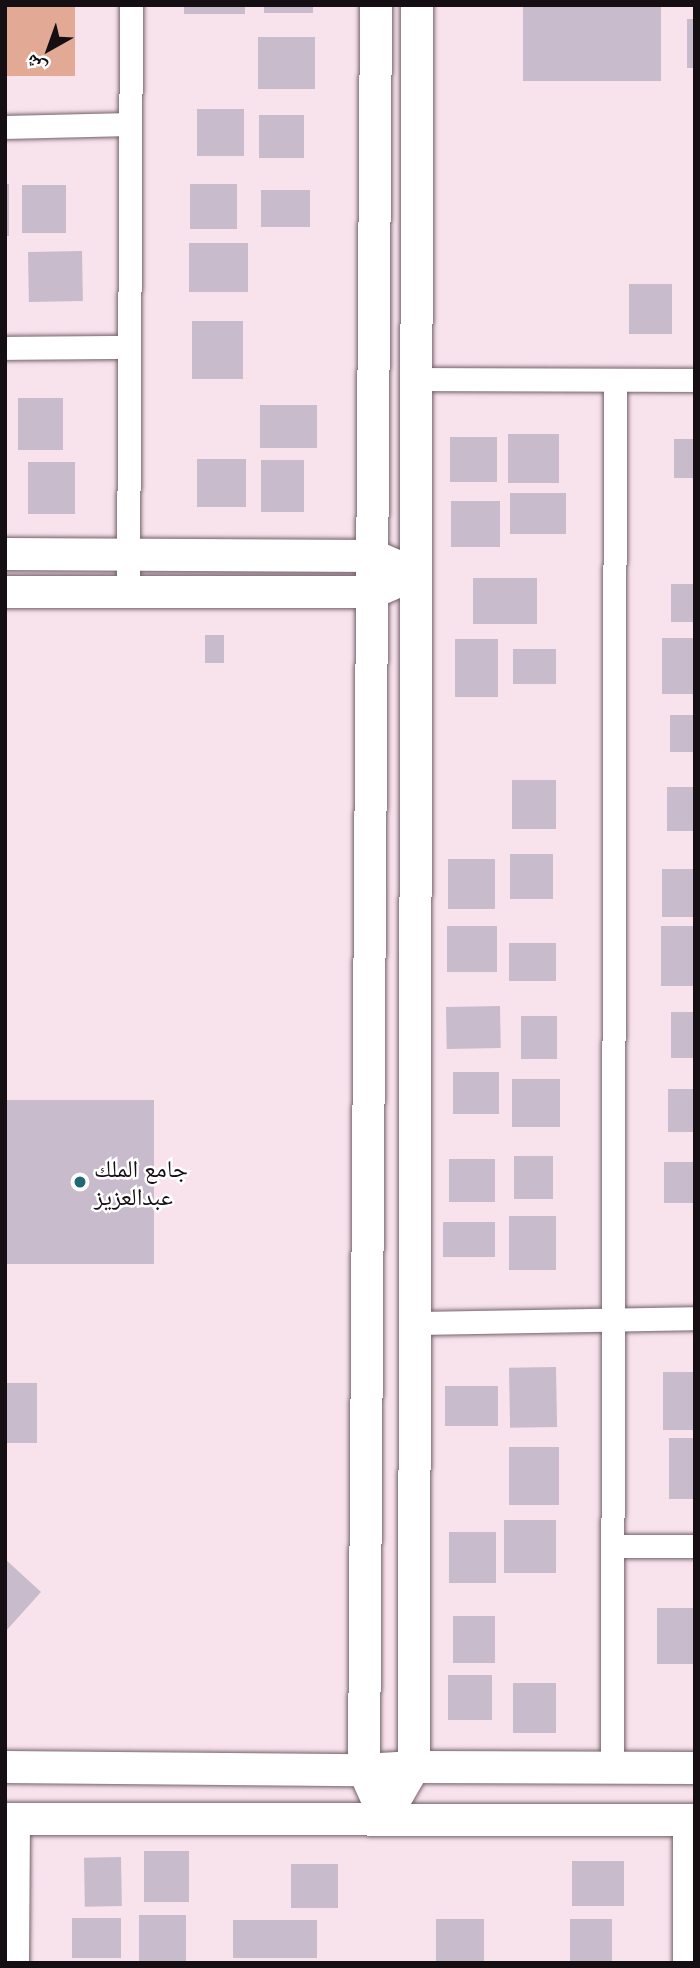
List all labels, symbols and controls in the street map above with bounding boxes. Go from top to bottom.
north arrow [14,14,84,84]
text: ش [20,50,50,81]
place label: جامع الملك عبدالعزيز [94,1154,188,1210]
marker: جامع الملك عبدالعزيز [72,1174,88,1190]

